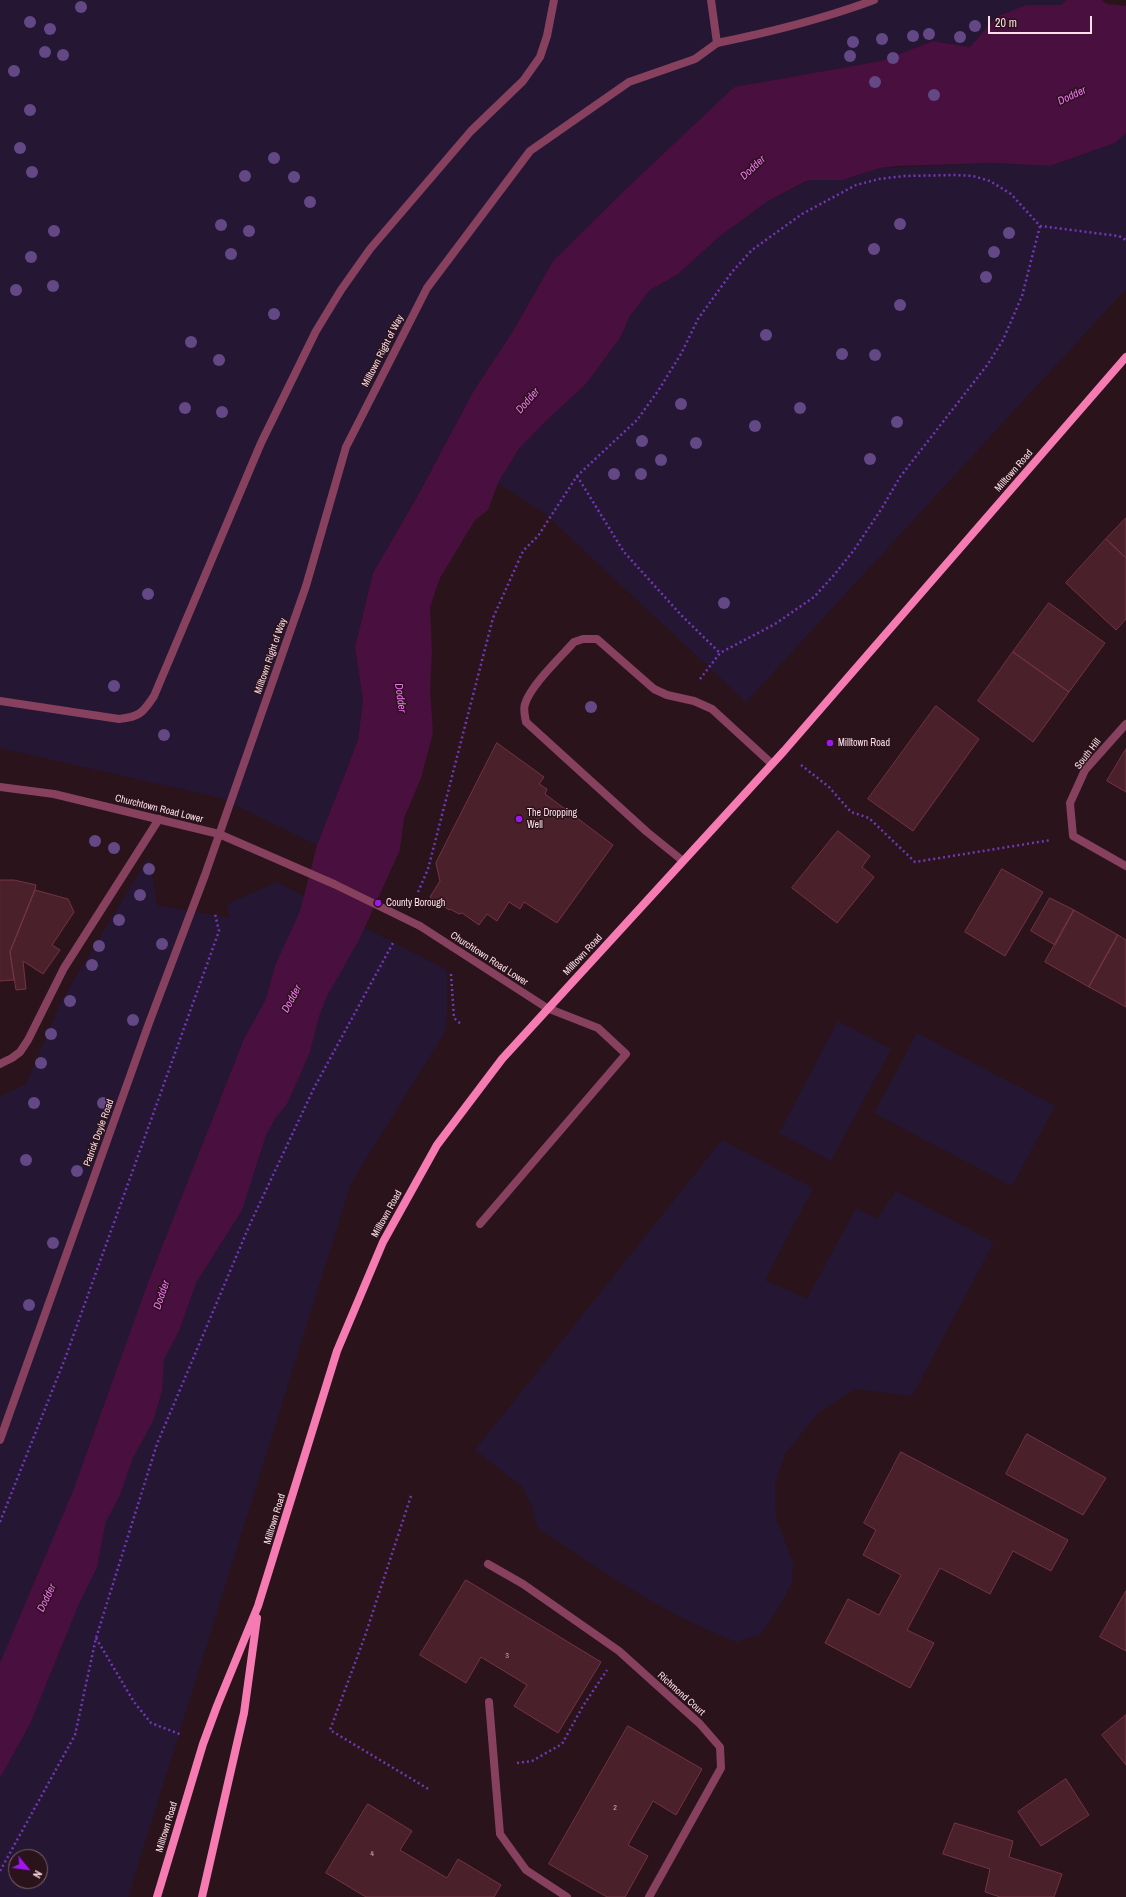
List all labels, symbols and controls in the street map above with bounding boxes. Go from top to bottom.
scale bar [990,8,1094,34]
text: 20 m [995,15,1017,31]
water label: Dodder [1056,84,1088,108]
water label: Dodder [738,153,768,183]
street label: Milltown Right of Way [360,313,406,389]
water label: Dodder [513,386,543,416]
street label: Milltown Road [992,447,1036,495]
street label: Milltown Right of Way [252,616,290,696]
water label: Dodder [391,682,409,714]
street label: South Hill [1072,736,1104,772]
place label: Milltown Road [838,737,890,749]
marker: Milltown Road [825,738,835,748]
street label: Churchtown Road Lower [114,792,204,826]
place label: The Dropping Well [527,807,577,830]
marker: The Dropping Well [514,814,524,824]
place label: County Borough [386,897,445,909]
marker: County Borough [373,898,383,908]
street label: Churchtown Road Lower [448,929,530,989]
street label: Milltown Road [561,932,605,978]
water label: Dodder [279,983,305,1015]
street label: Patrick Doyle Road [81,1098,117,1168]
street label: Milltown Road [369,1188,405,1240]
water label: Dodder [151,1279,173,1311]
street label: Milltown Road [262,1492,288,1546]
water label: Dodder [35,1582,59,1614]
house number: 3 [505,1651,509,1661]
street label: Richmond Court [655,1670,707,1718]
street label: Milltown Road [154,1800,180,1854]
house number: 2 [613,1803,617,1813]
north arrow [8,1849,48,1889]
house number: 4 [370,1849,374,1859]
text: N [30,1868,45,1881]

